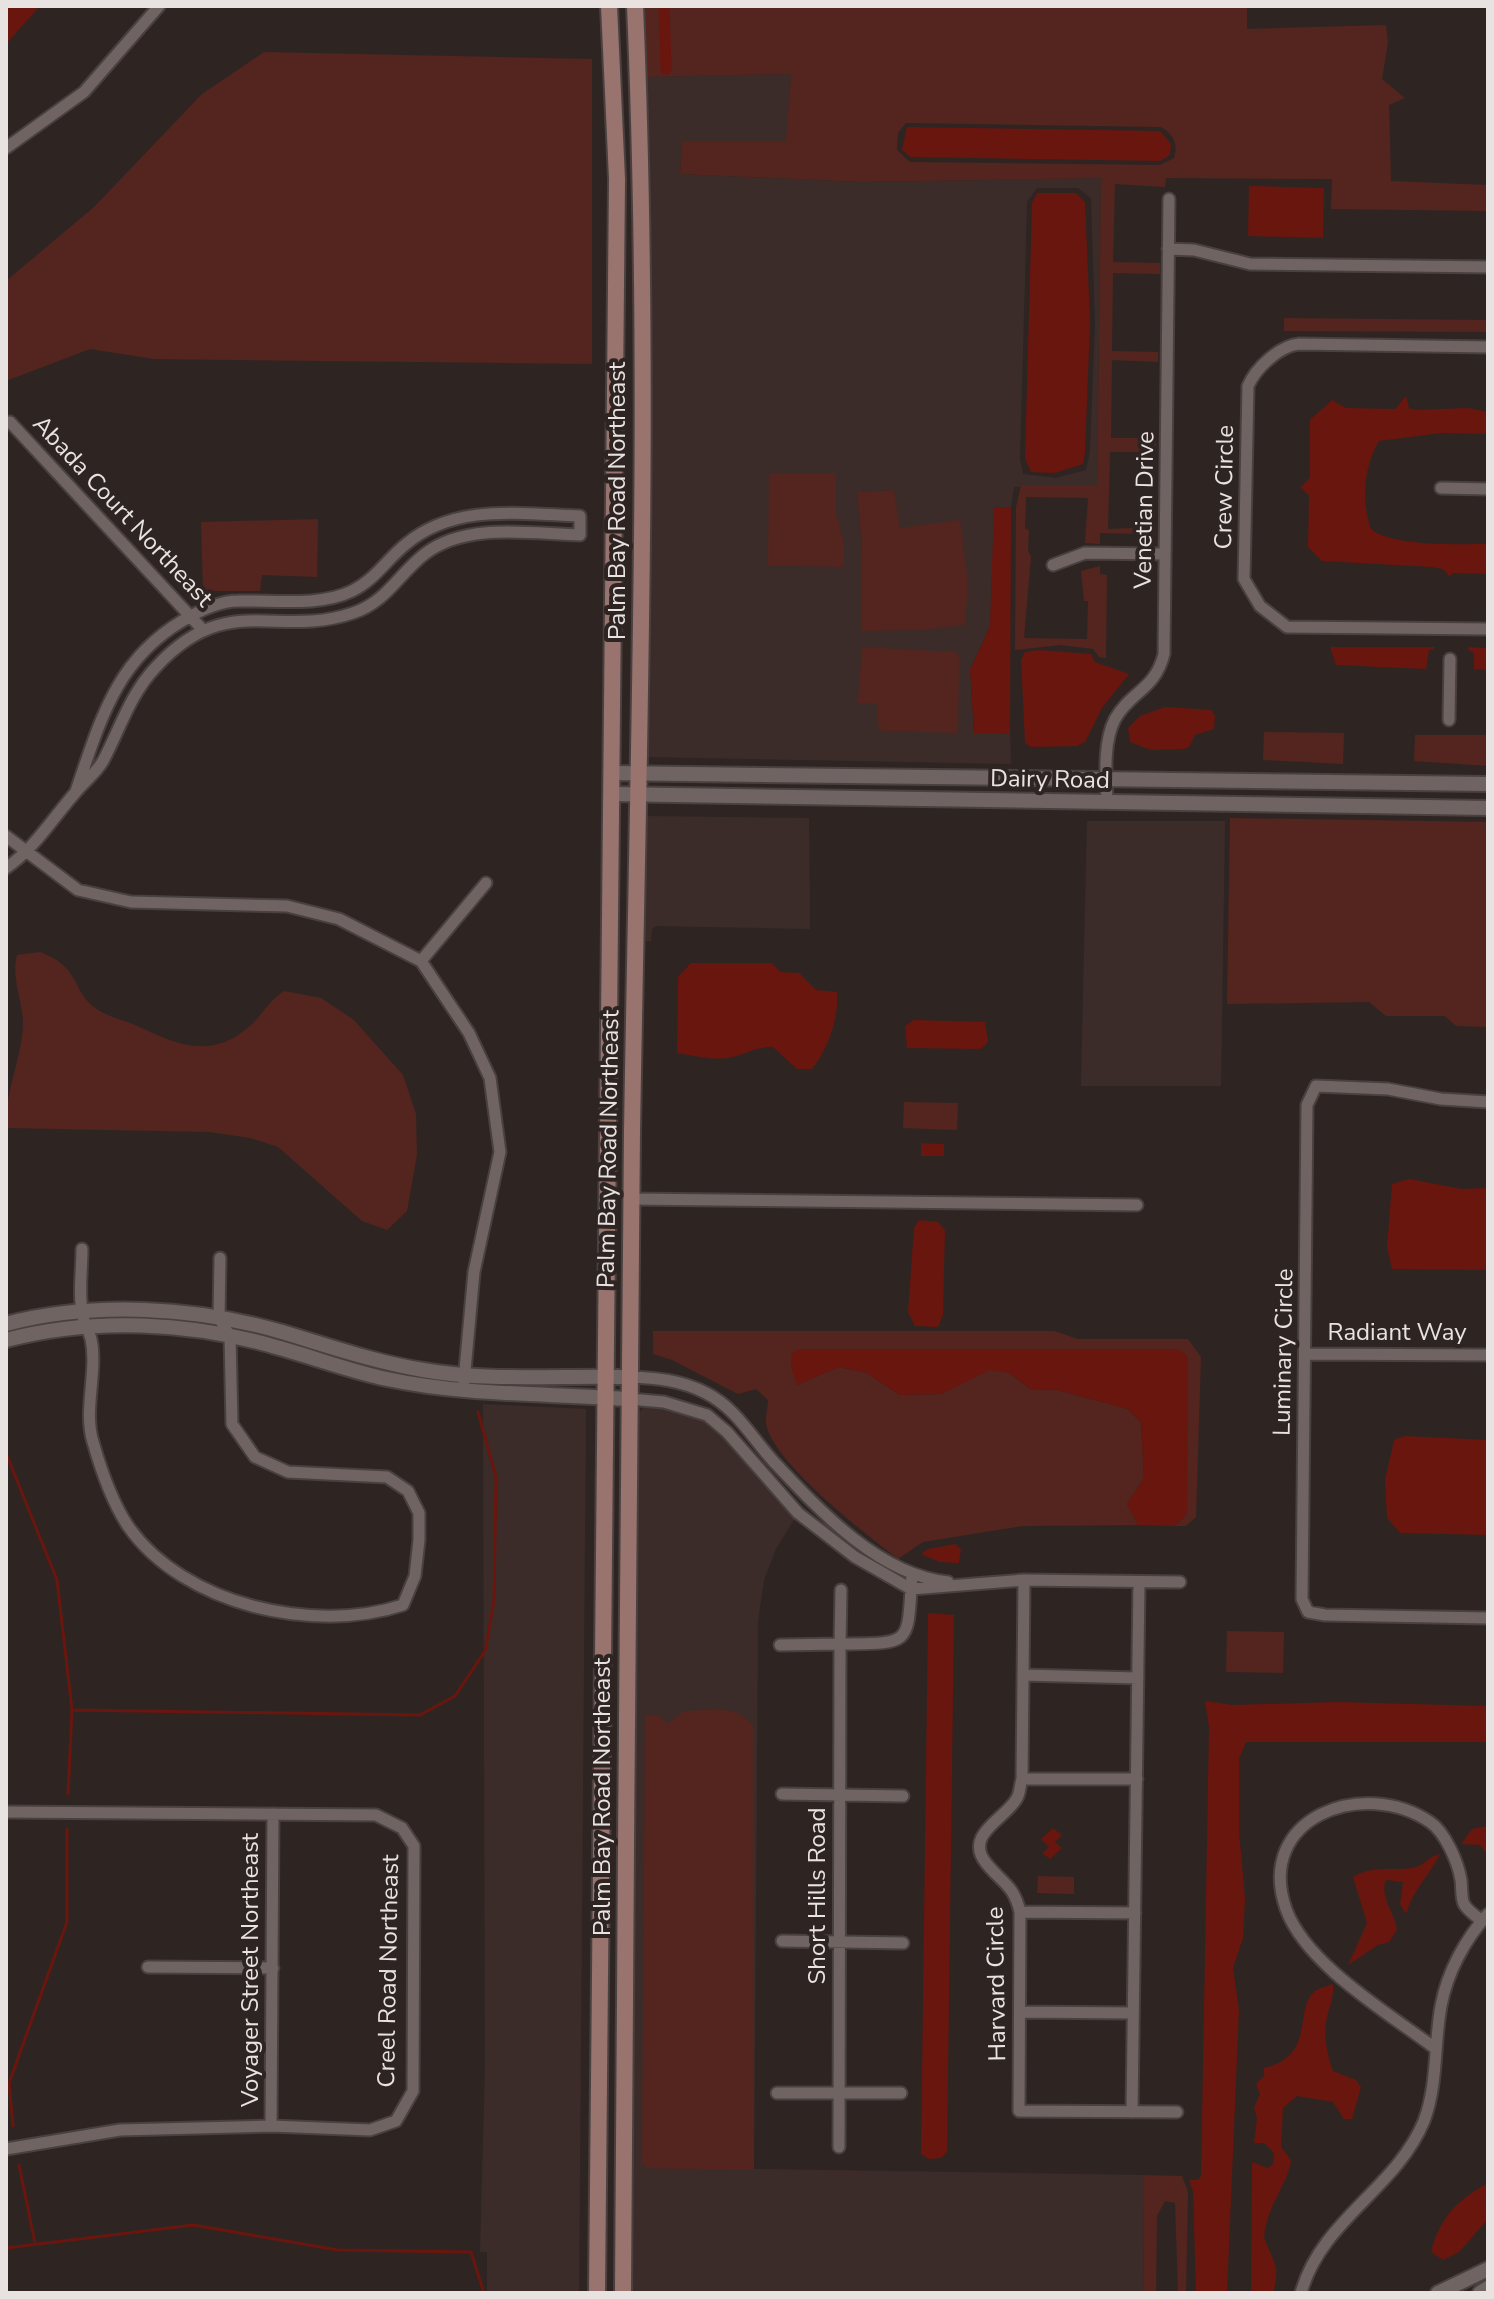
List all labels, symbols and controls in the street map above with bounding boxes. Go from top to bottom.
street label: Palm Bay Road Northeast [601,361,633,640]
street label: Abada Court Northeast [26,408,221,614]
street label: Crew Circle [1207,424,1241,550]
street label: Venetian Drive [1127,431,1161,590]
street label: Dairy Road [990,762,1110,796]
street label: Palm Bay Road Northeast [590,1009,626,1288]
street label: Luminary Circle [1266,1268,1300,1436]
street label: Radiant Way [1327,1316,1467,1348]
street label: Palm Bay Road Northeast [586,1657,618,1936]
street label: Short Hills Road [801,1808,833,1985]
street label: Voyager Street Northeast [234,1832,266,2108]
street label: Creel Road Northeast [370,1854,406,2088]
street label: Harvard Circle [979,1906,1013,2062]

